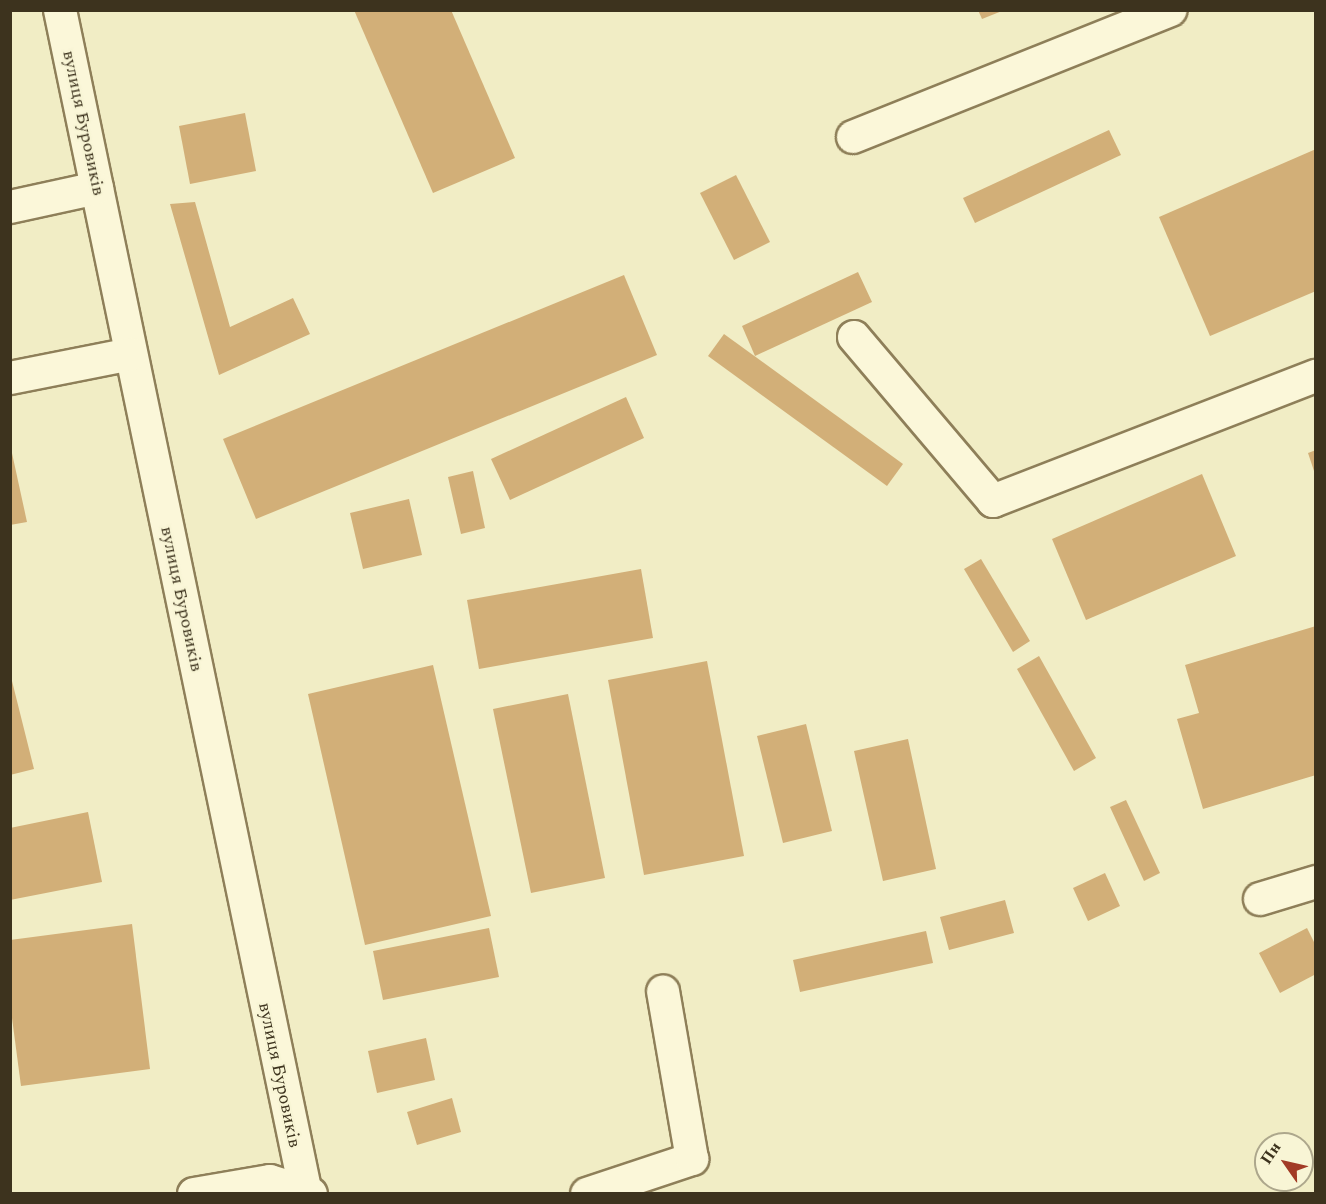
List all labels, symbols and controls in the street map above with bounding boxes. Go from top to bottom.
street label: вулиця Буровиків [57,48,109,198]
street label: вулиця Буровиків [155,524,207,674]
street label: вулиця Буровиків [253,1000,305,1150]
north arrow [1254,1132,1314,1192]
text: Пн [1254,1137,1287,1169]

